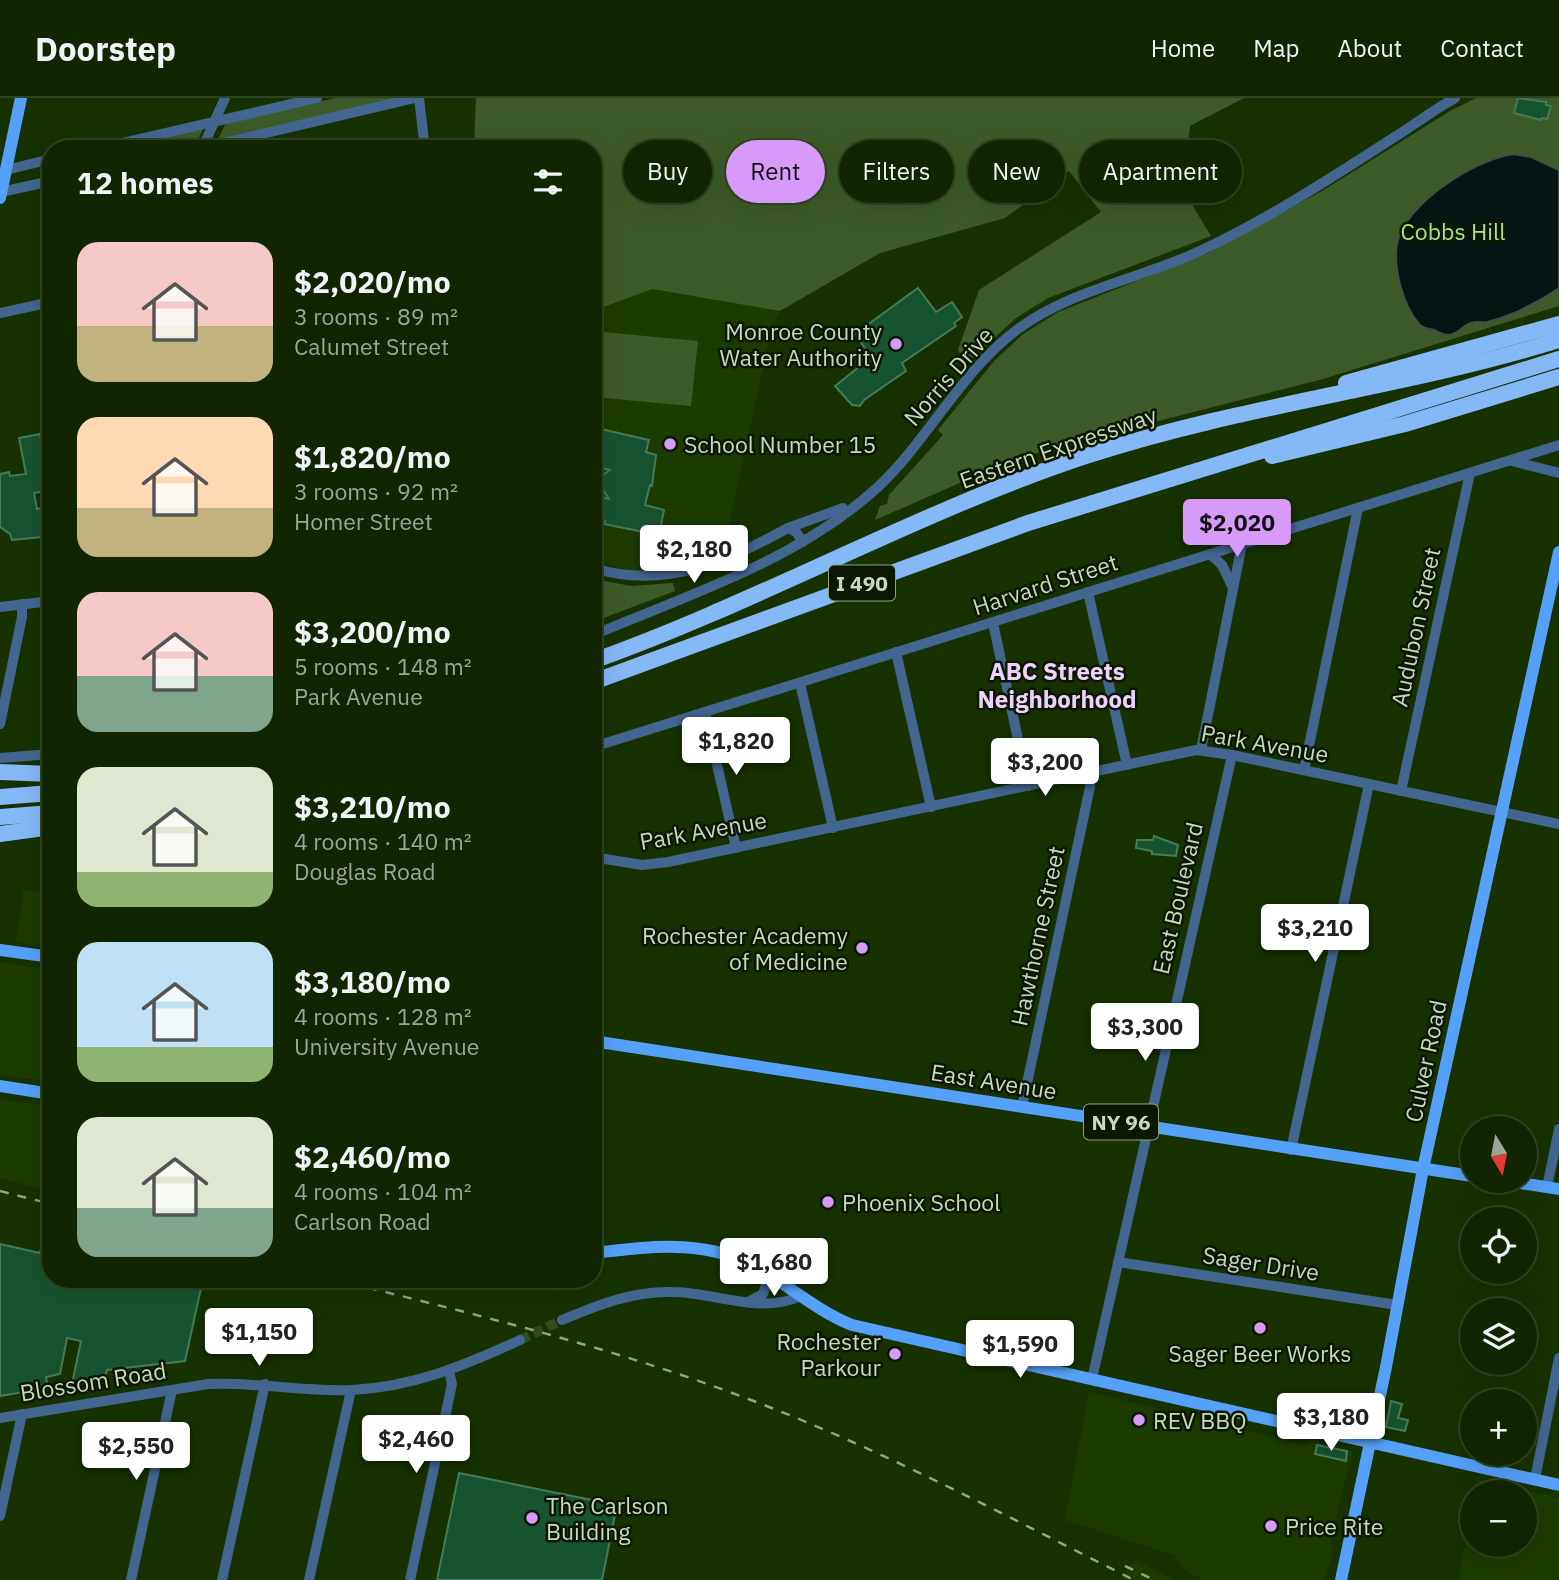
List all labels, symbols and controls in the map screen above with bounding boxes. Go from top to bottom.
text: Doorstep [35,27,176,70]
text: Home [1151,32,1215,64]
text: Map [1253,32,1299,64]
text: About [1337,32,1402,64]
text: Contact [1440,32,1524,64]
chip: Buy [623,140,712,203]
chip: Rent [726,140,825,203]
chip: Filters [839,140,954,203]
chip: New [968,140,1065,203]
chip: Apartment [1079,140,1242,203]
text: 12 homes [77,163,214,202]
icon: filters [529,163,567,201]
park label: Cobbs Hill [1401,216,1505,246]
text: $2,020/mo [294,262,451,301]
icon: home [133,270,217,354]
text: 3 rooms · 89 m² [294,301,458,331]
place label: Monroe County Water Authority [719,316,883,372]
street label: Norris Drive [897,320,999,432]
text: Calumet Street [294,331,449,361]
marker: Monroe County Water Authority [888,336,904,352]
street label: Eastern Expressway [955,399,1161,495]
place label: School Number 15 [684,429,876,459]
marker: School Number 15 [662,436,678,452]
text: $1,820/mo [294,437,451,476]
icon: home [133,445,217,529]
text: 3 rooms · 92 m² [294,476,458,506]
pin: $2,020 [1180,500,1294,559]
text: Homer Street [294,506,433,536]
text: $2,020 [1199,507,1275,537]
pin: $2,180 [637,526,751,585]
text: $2,180 [656,533,732,563]
street label: Audubon Street [1383,545,1447,709]
street label: Harvard Street [969,546,1121,622]
road number: I 490 [829,566,895,601]
text: $3,200/mo [294,612,451,651]
icon: home [133,620,217,704]
text: 5 rooms · 148 m² [294,651,472,681]
district label: ABC Streets Neighborhood [977,655,1137,715]
text: Park Avenue [294,681,423,711]
street label: Park Avenue [1199,717,1331,769]
pin: $1,820 [679,718,793,777]
text: $1,820 [698,725,774,755]
pin: $3,200 [988,738,1102,798]
text: $3,200 [1007,746,1083,776]
text: $3,210/mo [294,787,451,826]
icon: home [133,795,217,879]
street label: Park Avenue [637,804,769,856]
street label: East Boulevard [1145,819,1209,977]
text: 4 rooms · 140 m² [294,826,472,856]
street label: Hawthorne Street [1003,843,1071,1029]
text: Douglas Road [294,856,436,886]
pin: $3,210 [1258,904,1372,964]
text: $3,210 [1277,912,1353,942]
place label: Rochester Academy of Medicine [642,920,849,976]
marker: Rochester Academy of Medicine [854,940,870,956]
text: $3,180/mo [294,962,451,1001]
icon: home [133,970,217,1054]
street label: Culver Road [1397,997,1453,1125]
text: 4 rooms · 128 m² [294,1001,472,1031]
pin: $3,300 [1088,1004,1202,1063]
text: $3,300 [1107,1011,1183,1041]
text: University Avenue [294,1031,479,1061]
street label: East Avenue [929,1056,1059,1106]
road number: NY 96 [1084,1104,1158,1140]
north arrow [1460,1116,1536,1194]
map controls [1460,1116,1537,1557]
text: $2,460/mo [294,1137,451,1176]
icon: home [133,1145,217,1229]
text: 4 rooms · 104 m² [294,1176,472,1206]
place label: Phoenix School [842,1187,1000,1217]
marker: Phoenix School [820,1194,836,1210]
text: Carlson Road [294,1206,431,1236]
button: locate [1460,1207,1537,1284]
pin: $1,680 [717,1238,831,1298]
street label: Sager Drive [1201,1239,1321,1287]
text: $1,680 [736,1246,812,1276]
button: layers [1460,1298,1537,1375]
pin: $1,150 [202,1308,316,1368]
text: $1,150 [221,1316,297,1346]
pin: $1,590 [963,1320,1077,1380]
marker: Sager Beer Works [1252,1320,1268,1336]
place label: Rochester Parkour [776,1326,882,1382]
text: $1,590 [982,1328,1058,1358]
place label: Sager Beer Works [1169,1338,1351,1368]
marker: Rochester Parkour [887,1346,903,1362]
street label: Blossom Road [18,1355,168,1407]
button: + [1460,1389,1537,1466]
pin: $3,180 [1274,1394,1388,1453]
text: $3,180 [1293,1401,1369,1431]
place label: REV BBQ [1153,1405,1247,1435]
marker: REV BBQ [1131,1412,1147,1428]
pin: $2,460 [359,1416,473,1475]
pin: $2,550 [79,1422,193,1482]
text: $2,460 [378,1423,454,1453]
text: $2,550 [98,1430,174,1460]
button: − [1460,1480,1537,1557]
place label: The Carlson Building [546,1490,669,1546]
marker: The Carlson Building [524,1510,540,1526]
place label: Price Rite [1285,1511,1383,1541]
marker: Price Rite [1263,1518,1279,1534]

